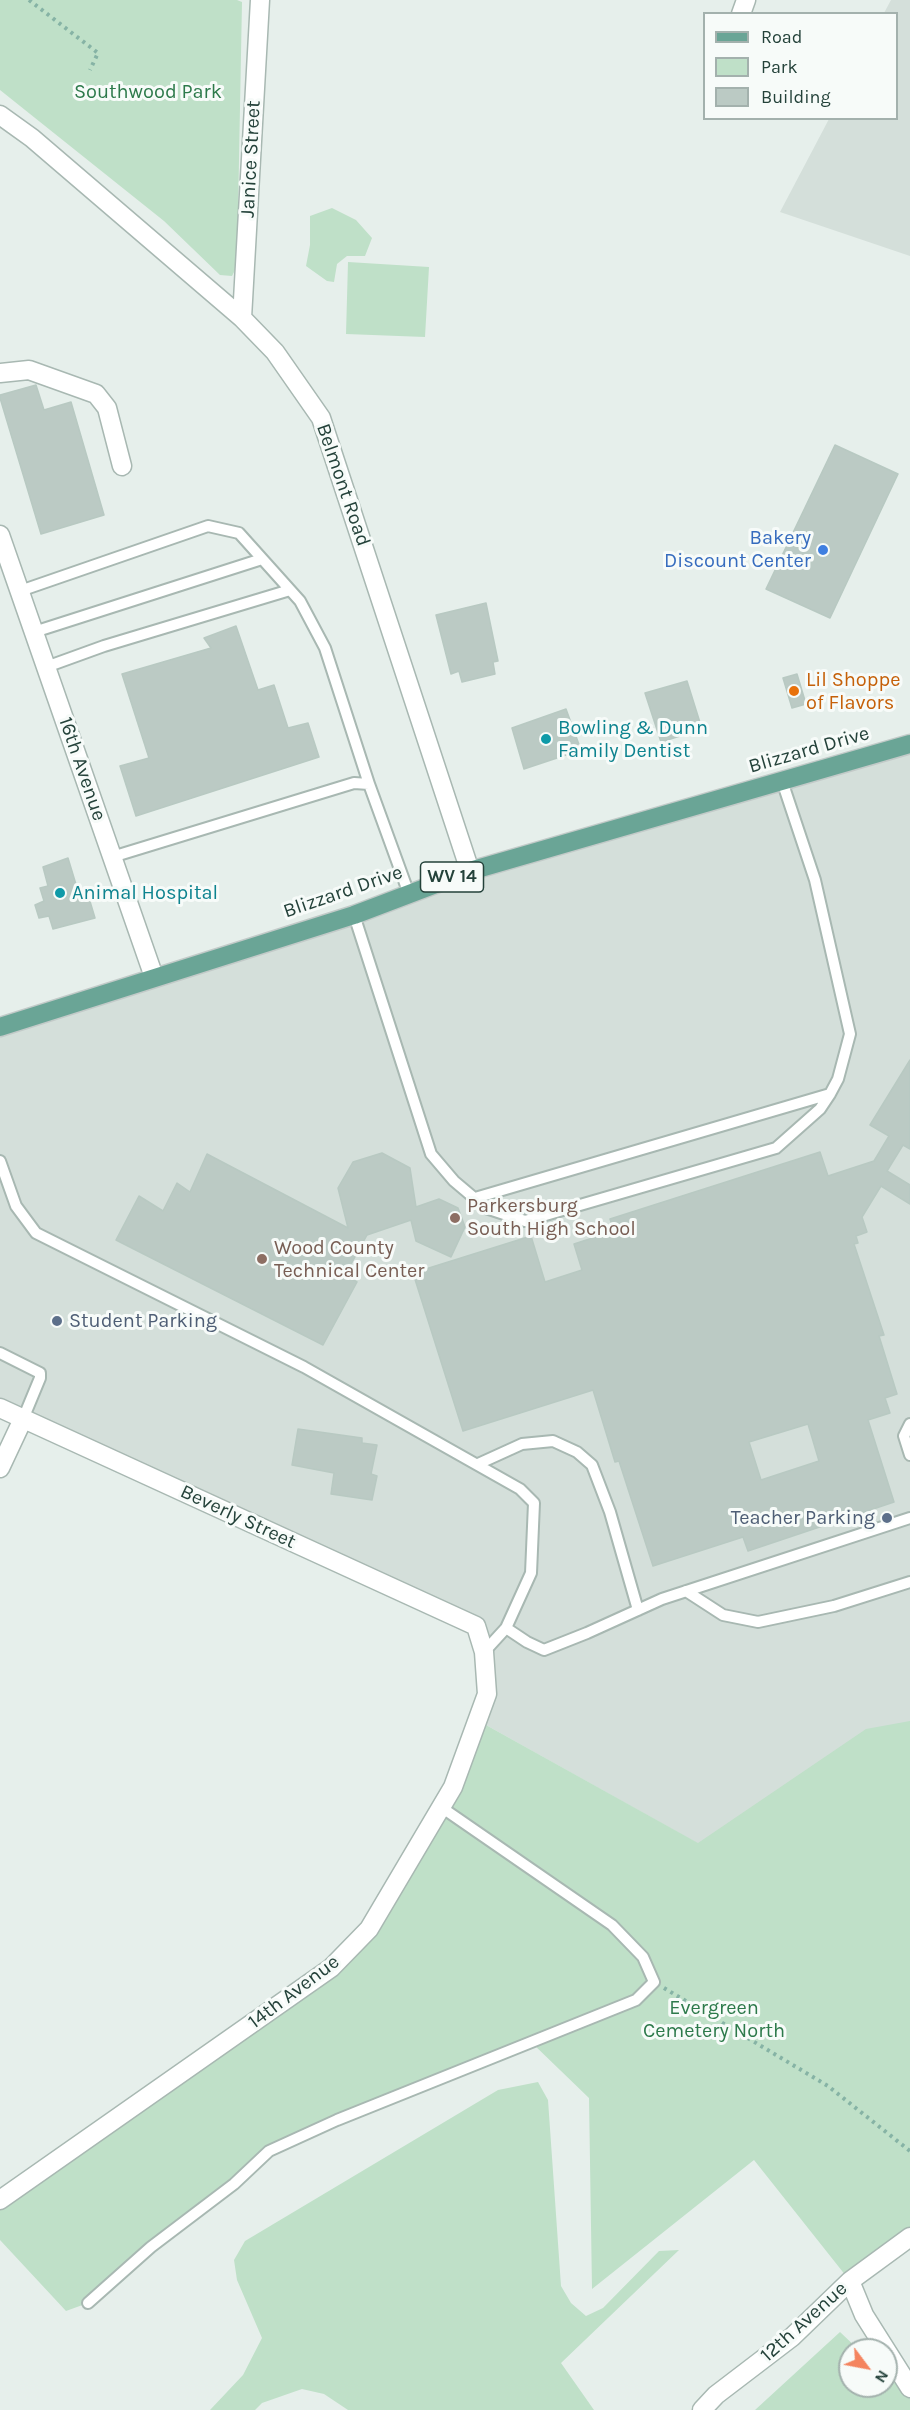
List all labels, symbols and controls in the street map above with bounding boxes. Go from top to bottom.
legend [703,12,898,120]
text: Road [761,26,802,48]
text: Park [761,56,798,78]
park label: Southwood Park [74,80,222,104]
text: Building [761,86,831,108]
street label: Janice Street [236,100,266,218]
street label: Belmont Road [311,420,375,550]
place label: Bakery Discount Center [664,526,811,573]
marker: Bakery Discount Center [816,543,830,557]
place label: Lil Shoppe of Flavors [806,668,900,715]
marker: Lil Shoppe of Flavors [787,684,801,698]
street label: 16th Avenue [53,714,111,824]
place label: Bowling & Dunn Family Dentist [558,716,708,763]
street label: Blizzard Drive [746,721,872,779]
marker: Bowling & Dunn Family Dentist [539,732,553,746]
street label: Blizzard Drive [280,860,406,924]
road number: WV 14 [420,862,484,892]
place label: Animal Hospital [72,881,218,905]
marker: Animal Hospital [53,886,67,900]
place label: Parkersburg South High School [467,1194,636,1241]
marker: Parkersburg South High School [448,1211,462,1225]
place label: Wood County Technical Center [274,1236,424,1283]
marker: Wood County Technical Center [255,1252,269,1266]
place label: Student Parking [69,1309,217,1333]
marker: Student Parking [50,1314,64,1328]
street label: Beverly Street [176,1480,300,1554]
place label: Teacher Parking [731,1506,875,1530]
marker: Teacher Parking [880,1511,894,1525]
street label: 14th Avenue [244,1950,344,2034]
park label: Evergreen Cemetery North [643,1996,785,2043]
street label: 12th Avenue [756,2277,852,2367]
north arrow [838,2338,898,2398]
text: N [871,2367,893,2387]

